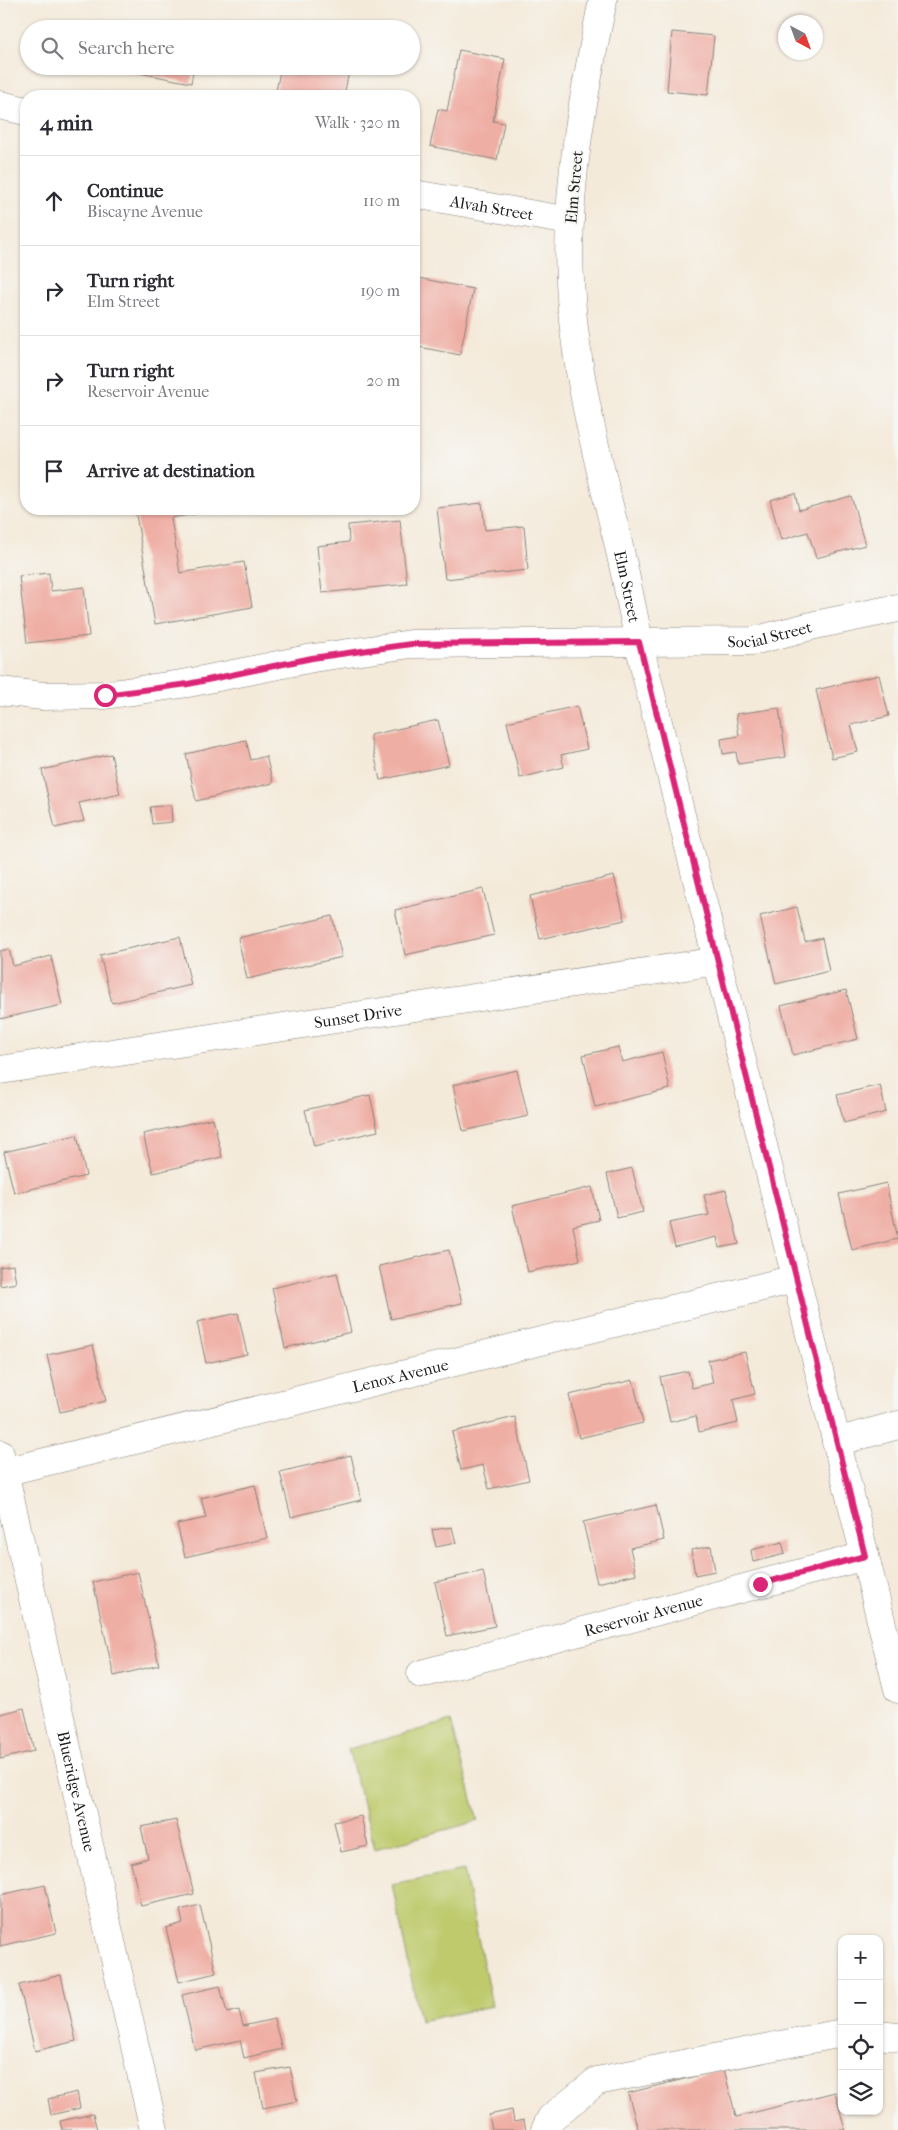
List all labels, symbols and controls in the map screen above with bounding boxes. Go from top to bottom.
north arrow [778,15,823,60]
search box [20,20,420,75]
icon: search [38,34,66,62]
text: Search here [78,37,174,59]
text: 4 min [40,111,93,135]
text: Walk · 320 m [315,113,400,132]
street label: Elm Street [561,149,587,224]
text: Continue [87,180,163,202]
icon: ahead [40,187,68,215]
text: 110 m [363,191,400,210]
street label: Alvah Street [448,191,535,224]
text: Biscayne Avenue [87,202,203,221]
text: Turn right [87,270,174,292]
icon: right [40,277,68,305]
text: 190 m [360,281,400,300]
text: Elm Street [87,292,160,311]
text: Turn right [87,360,174,382]
icon: right [40,367,68,395]
text: 20 m [366,371,400,390]
text: Reservoir Avenue [87,382,209,401]
icon: arrive [40,457,68,485]
text: Arrive at destination [87,460,255,482]
street label: Elm Street [611,549,644,624]
street label: Social Street [727,617,814,651]
route start [94,684,117,707]
street label: Sunset Drive [313,1000,403,1032]
street label: Lenox Avenue [350,1354,450,1396]
route end [749,1573,772,1596]
street label: Reservoir Avenue [582,1590,705,1640]
street label: Blueridge Avenue [54,1729,100,1854]
map controls [838,1935,883,2115]
button: + [838,1935,883,1980]
button: − [838,1980,883,2025]
button: locate [838,2025,883,2070]
button: layers [838,2070,883,2115]

